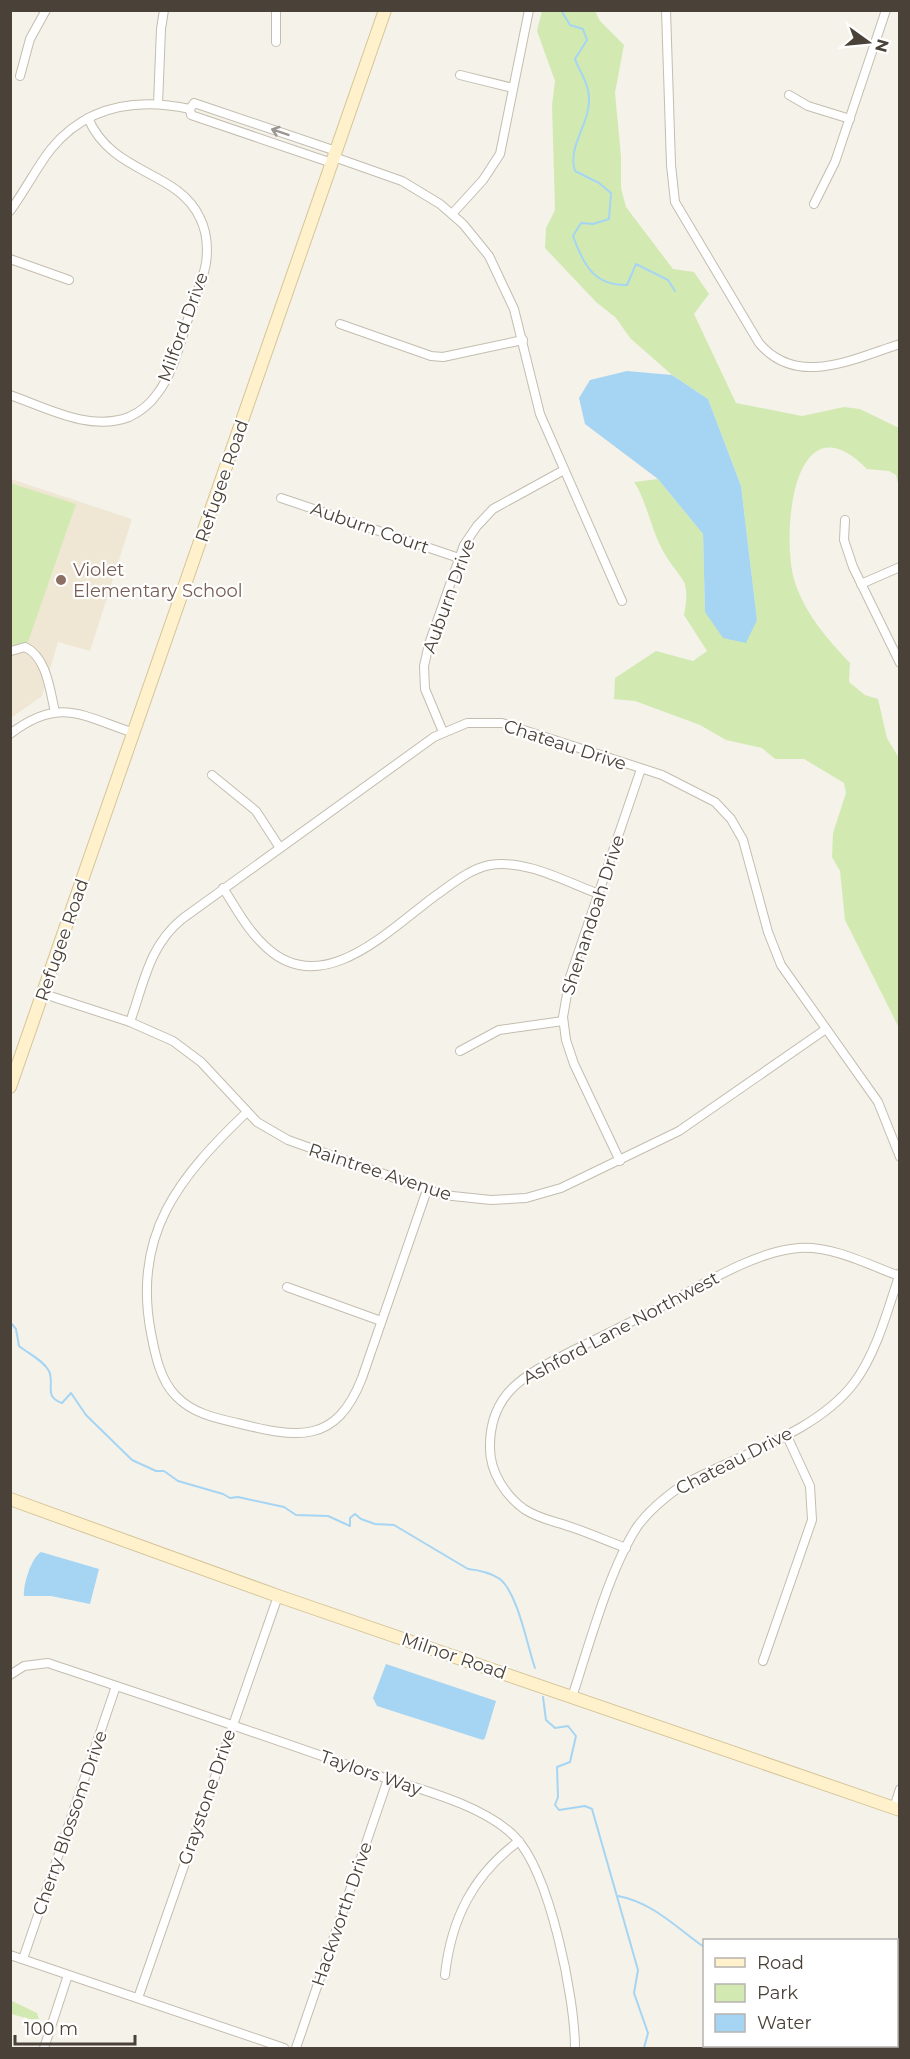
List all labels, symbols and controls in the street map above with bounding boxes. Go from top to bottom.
north arrow [838,12,898,72]
text: N [871,37,893,54]
one-way arrow [271,126,290,137]
street label: Milford Drive [153,269,213,385]
street label: Refugee Road [191,417,253,545]
street label: Auburn Court [308,497,432,559]
street label: Auburn Drive [418,536,480,656]
place label: Violet Elementary School [73,559,243,602]
marker: Violet Elementary School [54,573,68,587]
street label: Chateau Drive [501,715,629,775]
street label: Shenandoah Drive [557,832,629,998]
street label: Refugee Road [31,876,93,1004]
street label: Raintree Avenue [306,1138,454,1206]
street label: Ashford Lane Northwest [519,1267,723,1389]
street label: Chateau Drive [672,1422,796,1500]
street label: Milnor Road [399,1628,509,1684]
street label: Graystone Drive [173,1726,241,1868]
street label: Cherry Blossom Drive [28,1728,112,1918]
street label: Taylors Way [317,1745,425,1801]
street label: Hackworth Drive [307,1839,377,1989]
legend [703,1939,898,2047]
text: Road [757,1952,804,1974]
text: Park [757,1982,798,2004]
scale bar [15,2008,135,2046]
text: Water [757,2012,812,2034]
text: 100 m [24,2018,78,2040]

